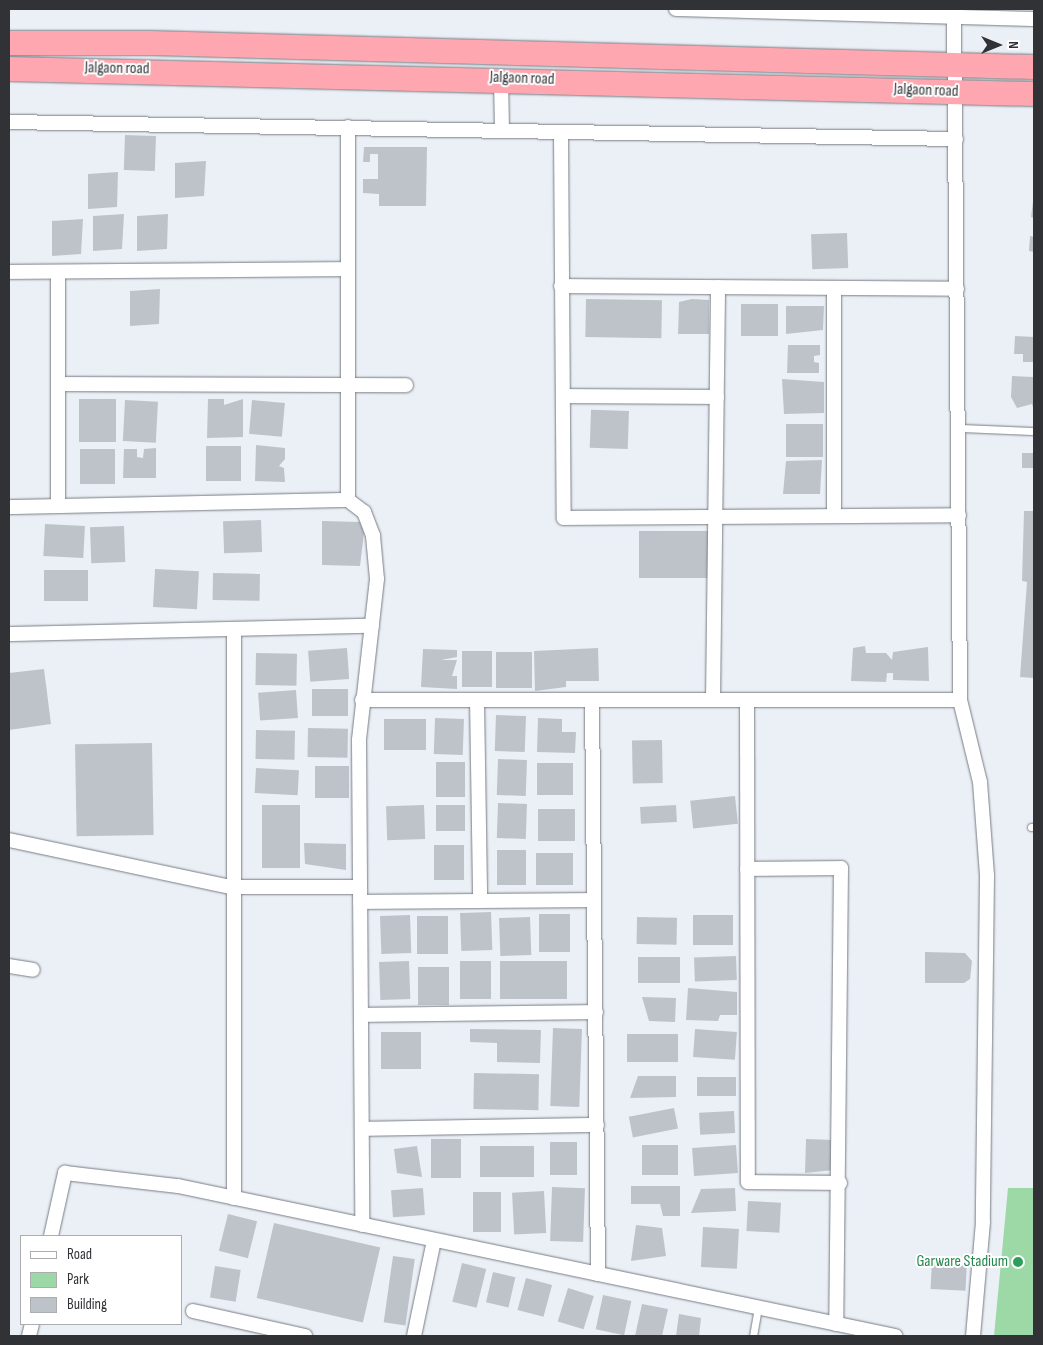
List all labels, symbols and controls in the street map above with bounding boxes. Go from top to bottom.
north arrow [973,20,1023,70]
text: N [1005,41,1022,49]
street label: Jalgaon road [85,59,149,79]
street label: Jalgaon road [489,68,555,90]
street label: Jalgaon road [893,80,959,102]
legend [20,1235,182,1325]
text: Road [67,1245,92,1264]
place label: Garware Stadium [916,1252,1008,1272]
marker: Garware Stadium [1012,1256,1024,1268]
text: Park [67,1270,89,1289]
text: Building [67,1295,107,1314]

